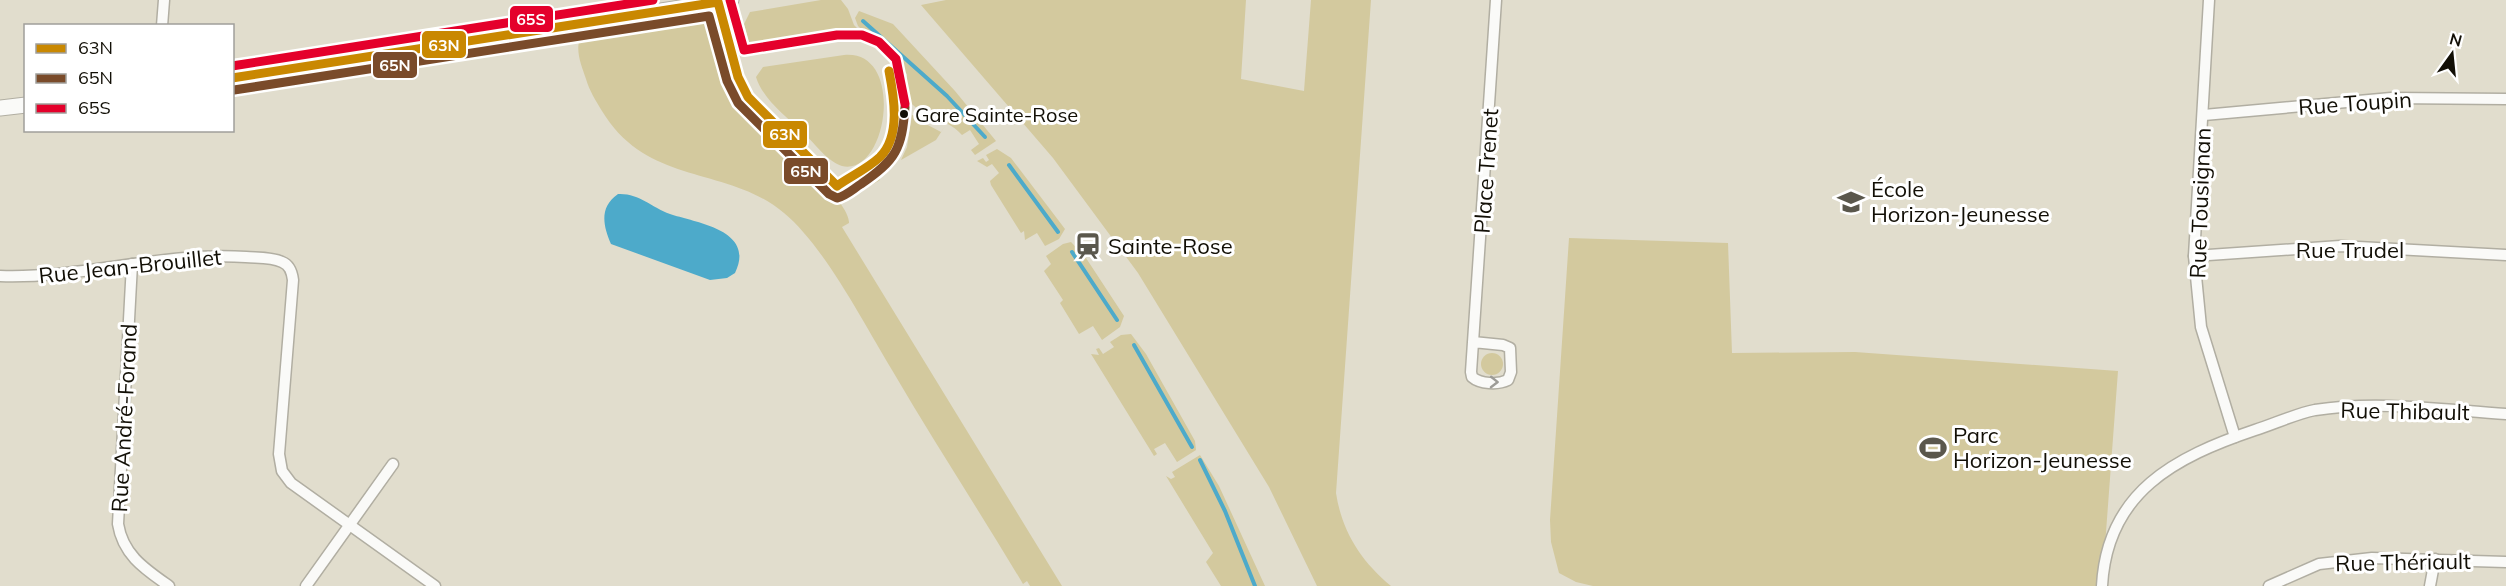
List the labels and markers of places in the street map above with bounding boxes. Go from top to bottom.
place label: Gare Sainte-Rose [915,102,1078,127]
marker: Gare Sainte-Rose [898,108,910,120]
place label: École Horizon-Jeunesse [1871,175,2050,228]
school or university icon: École Horizon-Jeunesse [1836,187,1866,217]
station icon: Sainte-Rose [1073,231,1103,261]
place label: Sainte-Rose [1108,232,1233,260]
place label: Parc Horizon-Jeunesse [1953,421,2132,474]
sports icon: Parc Horizon-Jeunesse [1918,433,1948,463]

